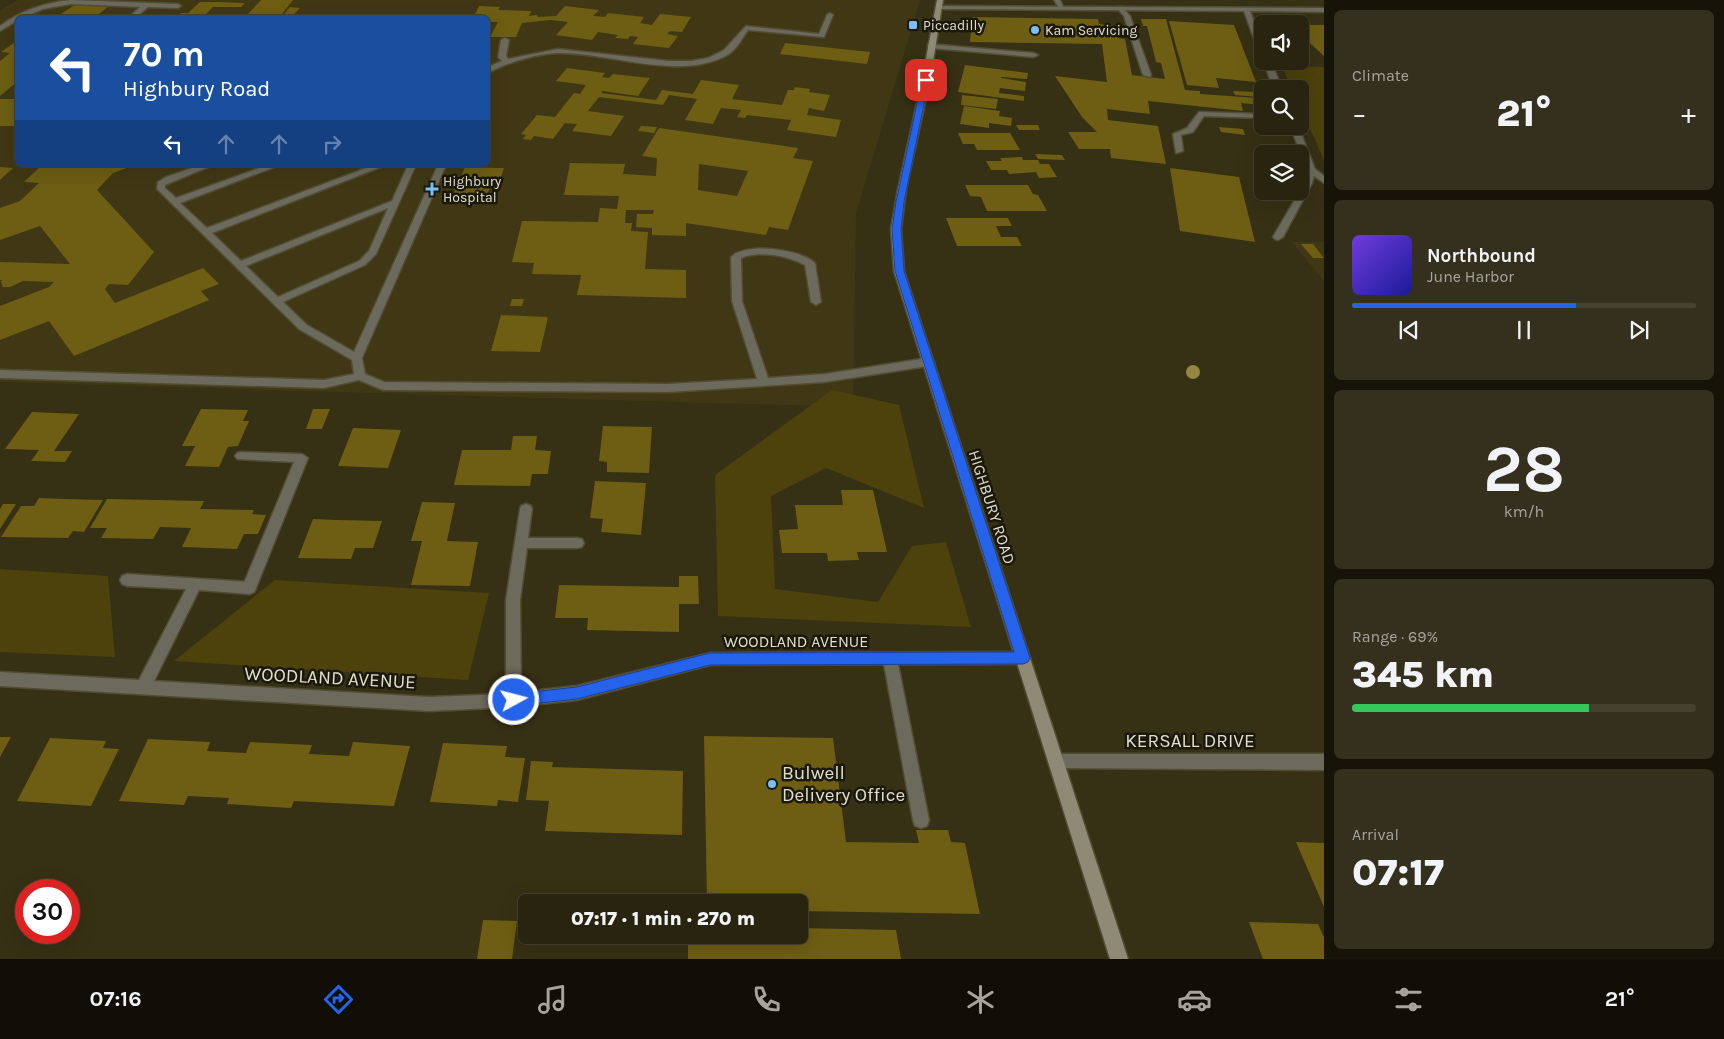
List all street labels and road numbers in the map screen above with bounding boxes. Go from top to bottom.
street label: HIGHBURY ROAD [965,448,1019,566]
street label: WOODLAND AVENUE [724,632,868,651]
street label: WOODLAND AVENUE [244,663,416,693]
street label: KERSALL DRIVE [1125,730,1255,752]

